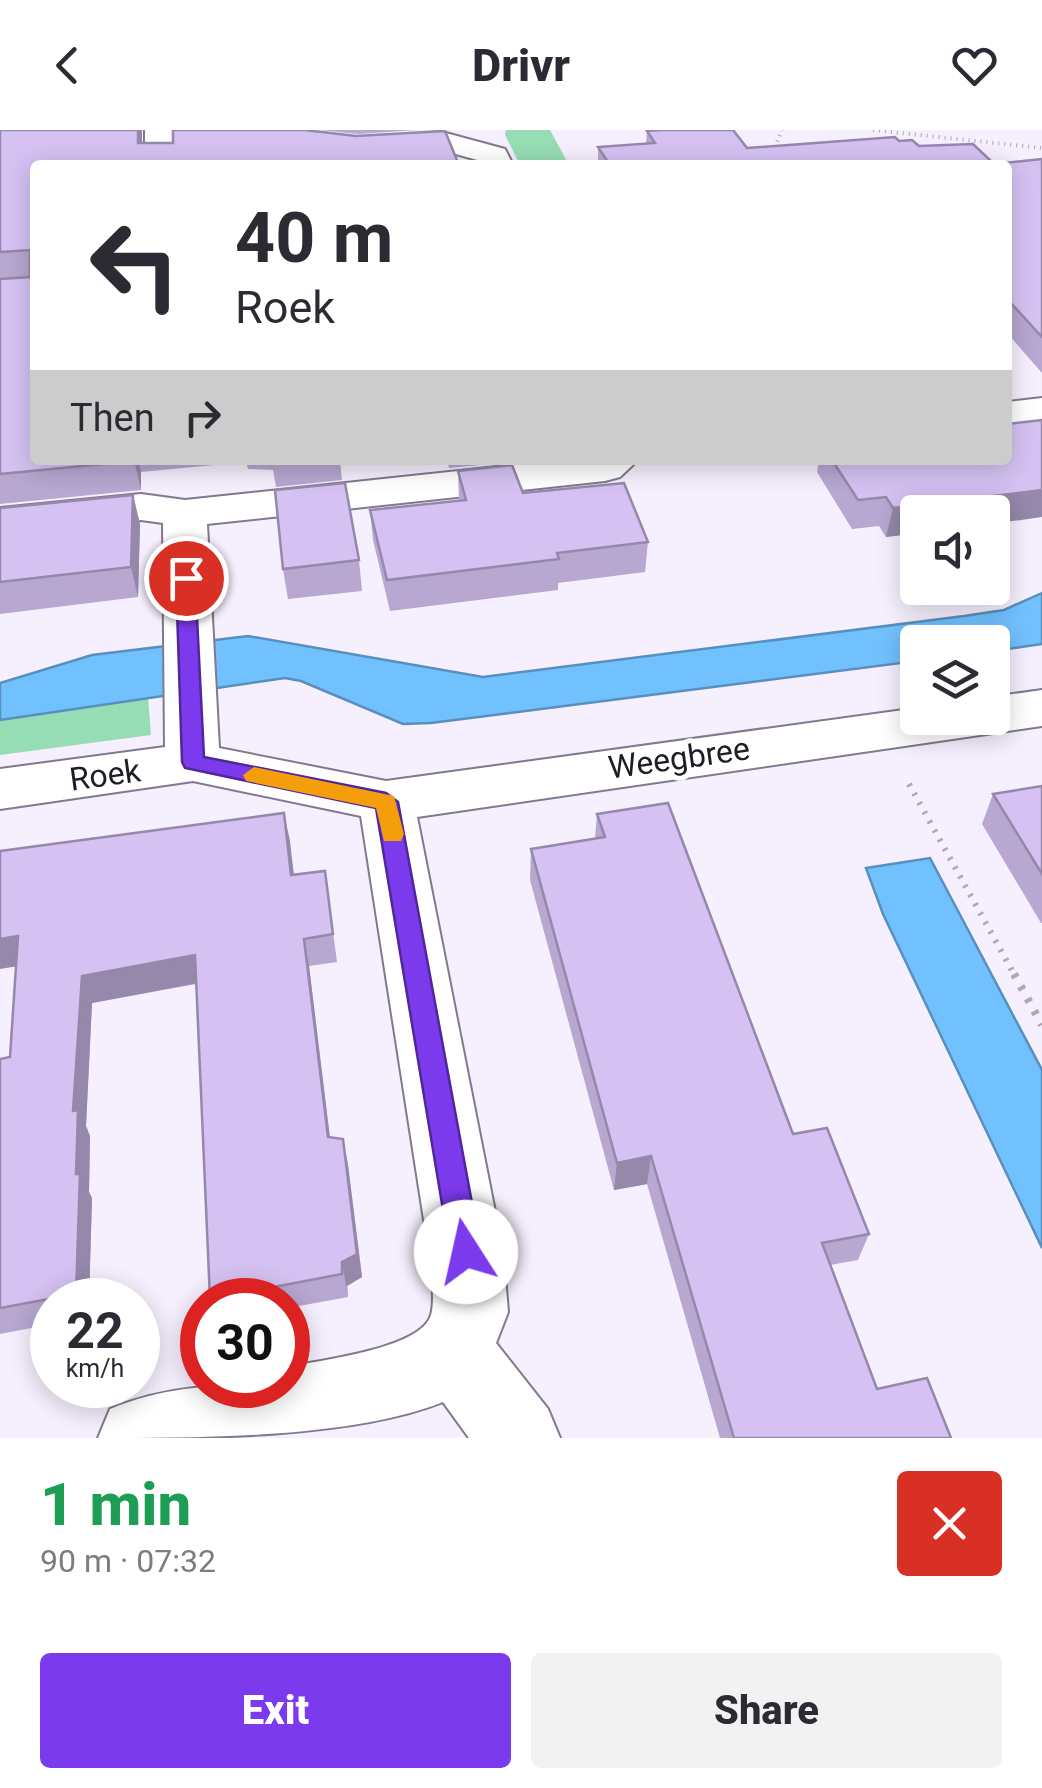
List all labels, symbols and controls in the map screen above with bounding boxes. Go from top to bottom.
icon: back [40,38,95,93]
icon: heart [947,38,1002,93]
text: Drivr [472,39,570,92]
text: 40 m [235,197,393,279]
icon: left [70,200,200,330]
text: Roek [235,281,335,334]
icon: right [175,390,230,445]
text: Then [70,396,155,440]
map controls [900,495,1010,735]
button: sound [900,495,1010,605]
pin [144,536,229,621]
icon: arrive [159,551,214,606]
button: layers [900,625,1010,735]
street label: Weegbree [606,729,752,787]
street label: Roek [67,751,144,799]
position arrow [414,1200,518,1304]
speed limit sign: 30 [180,1278,310,1408]
text: 22 [66,1302,124,1360]
text: km/h [66,1354,124,1383]
text: 1 min [40,1469,191,1540]
button: close [897,1471,1002,1576]
text: 90 m · 07:32 [40,1542,216,1580]
button: Exit [40,1653,511,1768]
button: Share [531,1653,1002,1768]

